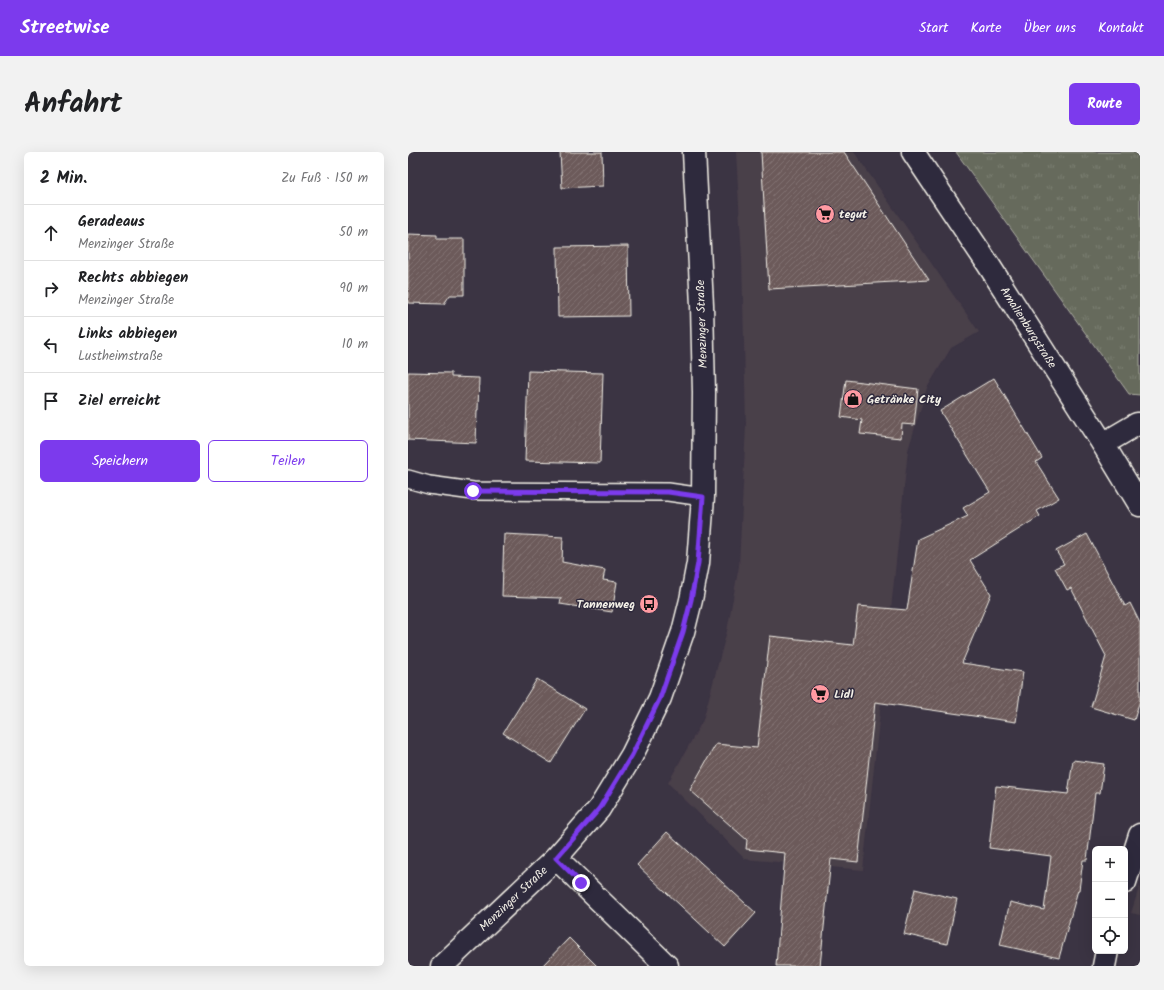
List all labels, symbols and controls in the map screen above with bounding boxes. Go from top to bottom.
text: Streetwise [20,13,110,43]
text: Start [919,17,948,39]
text: Karte [970,17,1002,39]
text: Über uns [1024,17,1076,39]
text: Kontakt [1098,17,1144,39]
text: Anfahrt [24,82,122,127]
button: Route [1069,83,1140,125]
text: 2 Min. [40,165,87,192]
text: Zu Fuß · 150 m [281,168,368,189]
supermarket icon: tegut [814,203,836,225]
place label: tegut [839,205,868,224]
text: Geradeaus [78,210,145,234]
icon: ahead [40,222,62,244]
text: 50 m [339,222,368,243]
text: Menzinger Straße [78,234,174,255]
text: Rechts abbiegen [78,266,188,290]
icon: right [40,278,62,300]
text: 90 m [340,278,368,299]
street label: Menzinger Straße [691,279,713,369]
street label: Amalienburgstraße [995,283,1062,372]
text: Menzinger Straße [78,290,174,311]
text: Links abbiegen [78,322,177,346]
icon: left [40,334,62,356]
text: 10 m [342,334,368,355]
text: Lustheimstraße [78,346,163,367]
shop icon: Getränke City [842,388,864,410]
text: Ziel erreicht [78,389,161,413]
icon: arrive [40,390,62,412]
place label: Getränke City [867,390,942,409]
button: Speichern [40,440,200,482]
button: Teilen [208,440,368,482]
route start [464,482,482,500]
bus stop icon: Tannenweg [638,593,660,615]
place label: Tannenweg [576,595,635,614]
supermarket icon: Lidl [809,683,831,705]
place label: Lidl [834,685,854,704]
map controls [1092,846,1128,954]
button: + [1092,846,1128,882]
street label: Menzinger Straße [474,861,552,936]
route end [572,874,590,892]
button: − [1092,882,1128,918]
button: locate [1092,918,1128,954]

